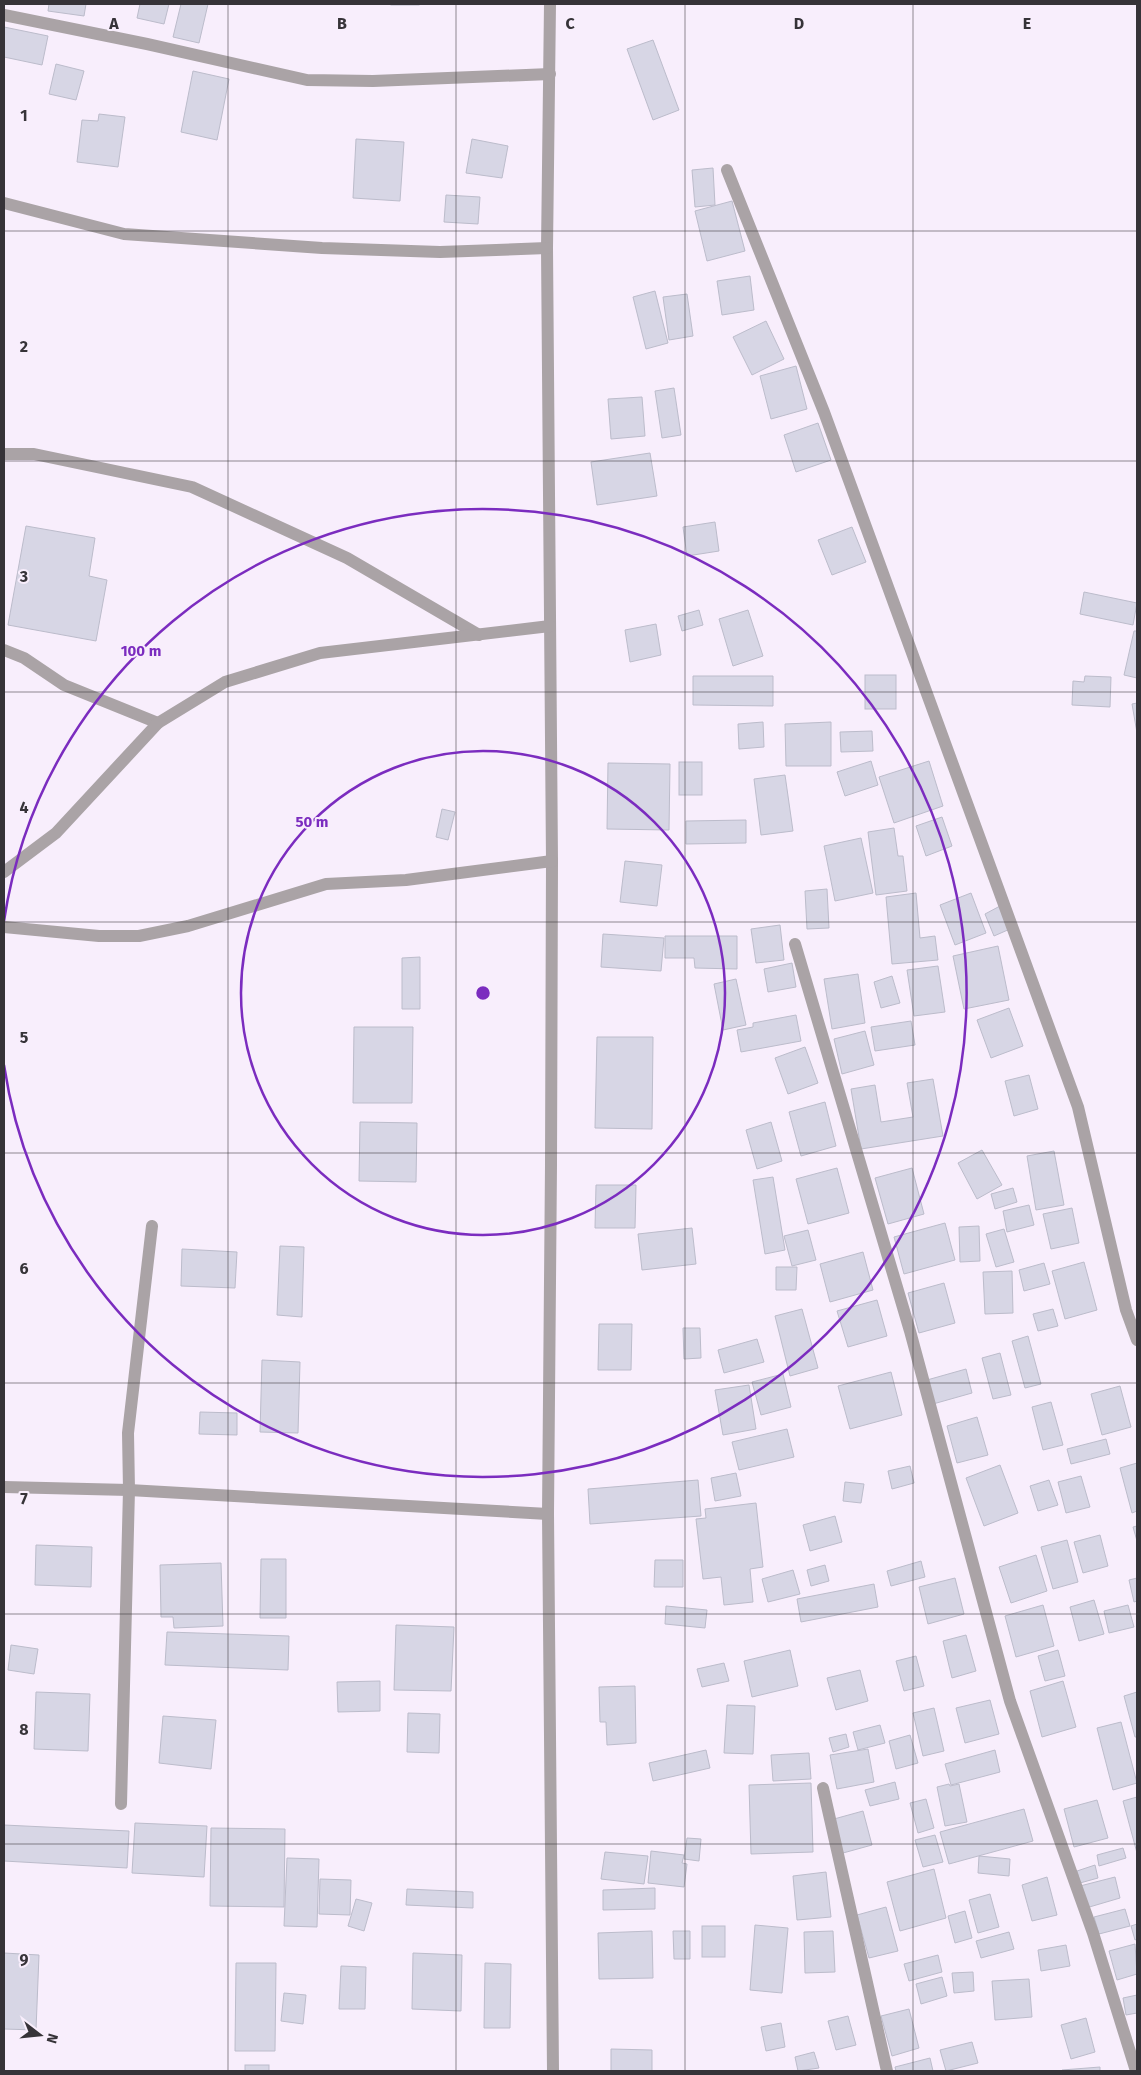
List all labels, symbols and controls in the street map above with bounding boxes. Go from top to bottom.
text: A [108,14,119,33]
text: B [337,14,347,33]
text: C [565,14,575,33]
text: D [794,14,804,33]
text: E [1023,14,1031,33]
text: 1 [20,106,28,125]
text: 2 [20,337,28,356]
text: 3 [19,567,28,586]
text: 100 m [121,642,161,660]
text: 4 [19,798,29,817]
text: 50 m [295,813,329,831]
centre of rings [474,984,492,1002]
text: 5 [20,1028,29,1047]
text: 6 [19,1259,29,1278]
text: 7 [20,1489,28,1508]
text: 8 [19,1720,29,1739]
text: 9 [20,1950,29,1969]
north arrow [15,2010,65,2060]
text: N [43,2032,61,2045]

